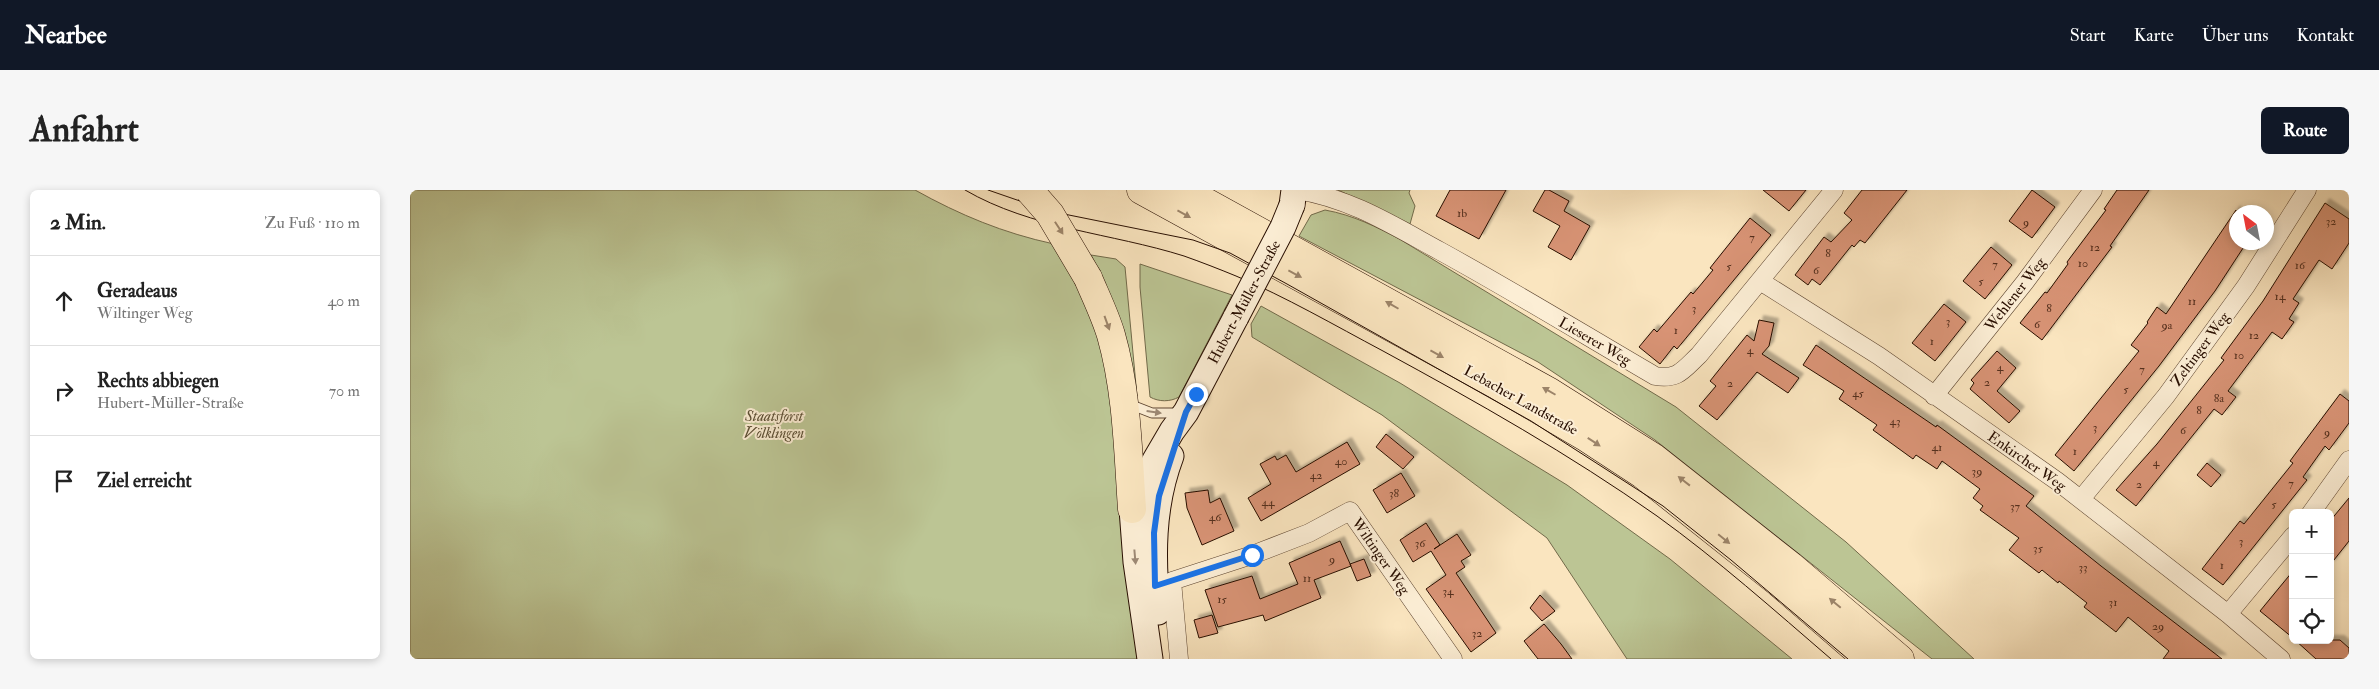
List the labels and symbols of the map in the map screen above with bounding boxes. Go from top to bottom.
north arrow [2229,205,2274,250]
house number: 1b [1457,206,1467,221]
one-way arrow [1176,210,1191,218]
house number: 32 [2326,214,2336,229]
house number: 9 [2022,215,2029,230]
one-way arrow [1054,222,1064,235]
house number: 7 [1749,230,1755,245]
street label: Hubert-Müller-Straße [1204,237,1285,367]
house number: 12 [2090,240,2100,255]
house number: 8 [1825,246,1831,261]
street label: Wehlener Weg [1980,253,2050,336]
house number: 10 [2078,256,2088,271]
house number: 7 [1992,257,1998,272]
house number: 16 [2295,258,2306,273]
house number: 5 [1726,259,1732,274]
house number: 6 [1813,263,1820,278]
one-way arrow [1289,270,1302,279]
house number: 5 [1978,274,1984,289]
house number: 14 [2275,289,2286,304]
house number: 11 [2188,294,2196,309]
one-way arrow [1385,300,1398,309]
house number: 3 [1692,301,1696,316]
house number: 8 [2046,301,2052,316]
street label: Zeltinger Weg [2167,308,2234,390]
street label: Lieserer Weg [1555,313,1635,370]
house number: 3 [1946,314,1950,329]
one-way arrow [1103,316,1111,331]
house number: 6 [2034,317,2041,332]
house number: 9a [2160,318,2174,333]
house number: 1 [1674,323,1678,338]
house number: 12 [2249,328,2259,343]
house number: 1 [1930,334,1934,349]
house number: 4 [1747,343,1754,358]
house number: 10 [2234,348,2244,363]
one-way arrow [1430,350,1444,358]
house number: 4 [1997,360,2004,375]
street label: Lebacher Landstraße [1460,361,1581,440]
house number: 7 [2139,362,2145,377]
house number: 2 [1984,375,1990,390]
house number: 2 [1727,376,1733,391]
house number: 5 [2123,382,2129,397]
route end [1185,383,1208,406]
house number: 45 [1852,386,1865,401]
one-way arrow [1543,387,1556,396]
house number: 8a [2214,391,2225,406]
house number: 8 [2196,403,2202,418]
park label: Staatsforst Völklingen [744,407,804,443]
one-way arrow [1147,409,1163,417]
house number: 43 [1889,414,1901,429]
house number: 3 [2093,420,2097,435]
house number: 6 [2180,423,2187,438]
house number: 9 [2323,425,2330,440]
street label: Enkircher Weg [1984,427,2070,496]
one-way arrow [1587,438,1600,447]
house number: 41 [1932,440,1942,455]
house number: 1 [2073,444,2077,459]
house number: 40 [1335,454,1347,469]
house number: 4 [2153,455,2160,470]
house number: 39 [1972,464,1982,479]
house number: 42 [1310,468,1322,483]
one-way arrow [1678,476,1691,487]
house number: 7 [2288,476,2294,491]
house number: 2 [2136,477,2142,492]
house number: 38 [1389,486,1399,501]
house number: 44 [1262,495,1275,510]
house number: 5 [2271,497,2277,512]
house number: 37 [2010,499,2021,514]
house number: 46 [1209,510,1222,525]
street label: Wiltinger Weg [1347,513,1414,599]
one-way arrow [1717,534,1730,545]
house number: 3 [2239,534,2243,549]
house number: 36 [1415,536,1426,551]
house number: 35 [2033,541,2044,556]
route start [1241,544,1264,567]
one-way arrow [1132,550,1140,566]
house number: 9 [1328,552,1335,567]
house number: 1 [2220,558,2224,573]
house number: 33 [2078,560,2088,575]
house number: 11 [1303,571,1311,586]
house number: 34 [1442,584,1454,599]
house number: 15 [1217,592,1227,607]
house number: 31 [2109,595,2117,610]
one-way arrow [1829,597,1841,609]
house number: 29 [2152,619,2164,634]
house number: 32 [1472,626,1482,641]

